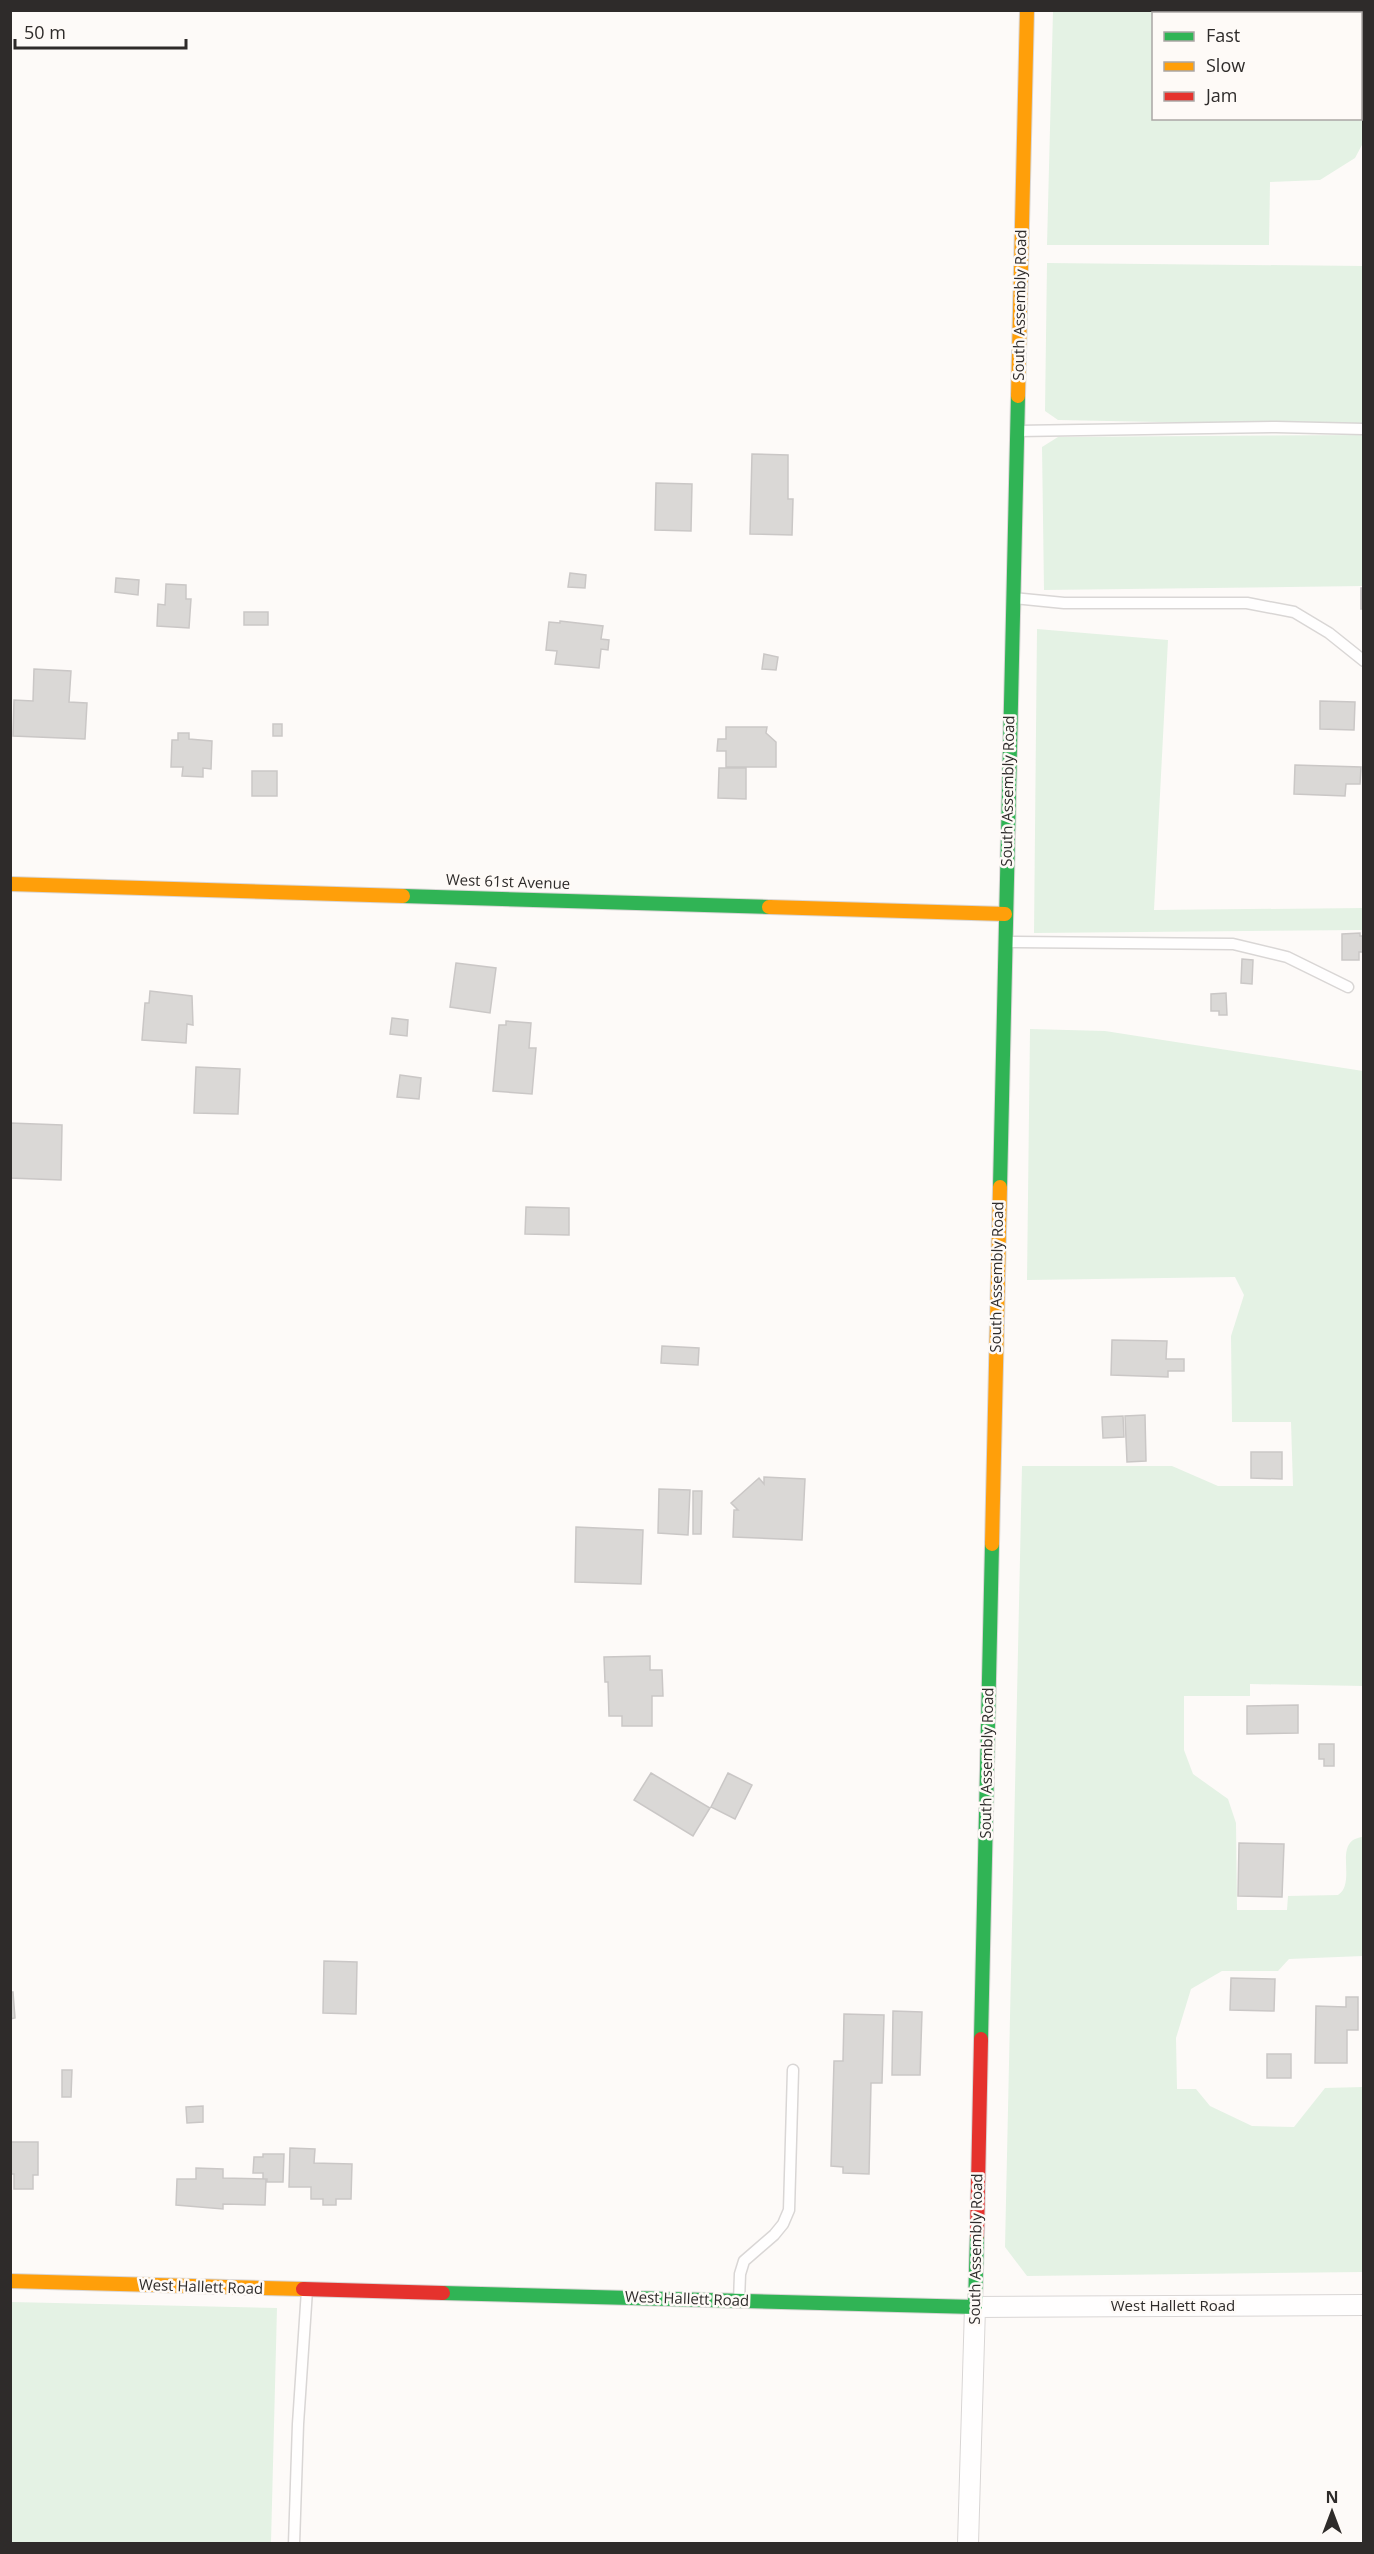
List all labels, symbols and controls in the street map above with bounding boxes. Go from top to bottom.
scale bar [15,12,186,50]
legend [1152,12,1362,120]
text: 50 m [24,20,66,44]
text: Fast [1206,23,1240,47]
text: Slow [1206,53,1245,77]
text: Jam [1204,83,1238,107]
street label: South Assembly Road [1008,229,1030,381]
street label: South Assembly Road [996,715,1018,867]
street label: West 61st Avenue [446,869,571,893]
street label: South Assembly Road [985,1201,1007,1353]
street label: South Assembly Road [975,1687,997,1839]
street label: South Assembly Road [964,2173,986,2325]
street label: West Hallett Road [138,2274,264,2298]
street label: West Hallett Road [624,2286,750,2310]
street label: West Hallett Road [1111,2295,1235,2315]
north arrow [1302,2482,1362,2542]
text: N [1325,2486,1339,2508]

